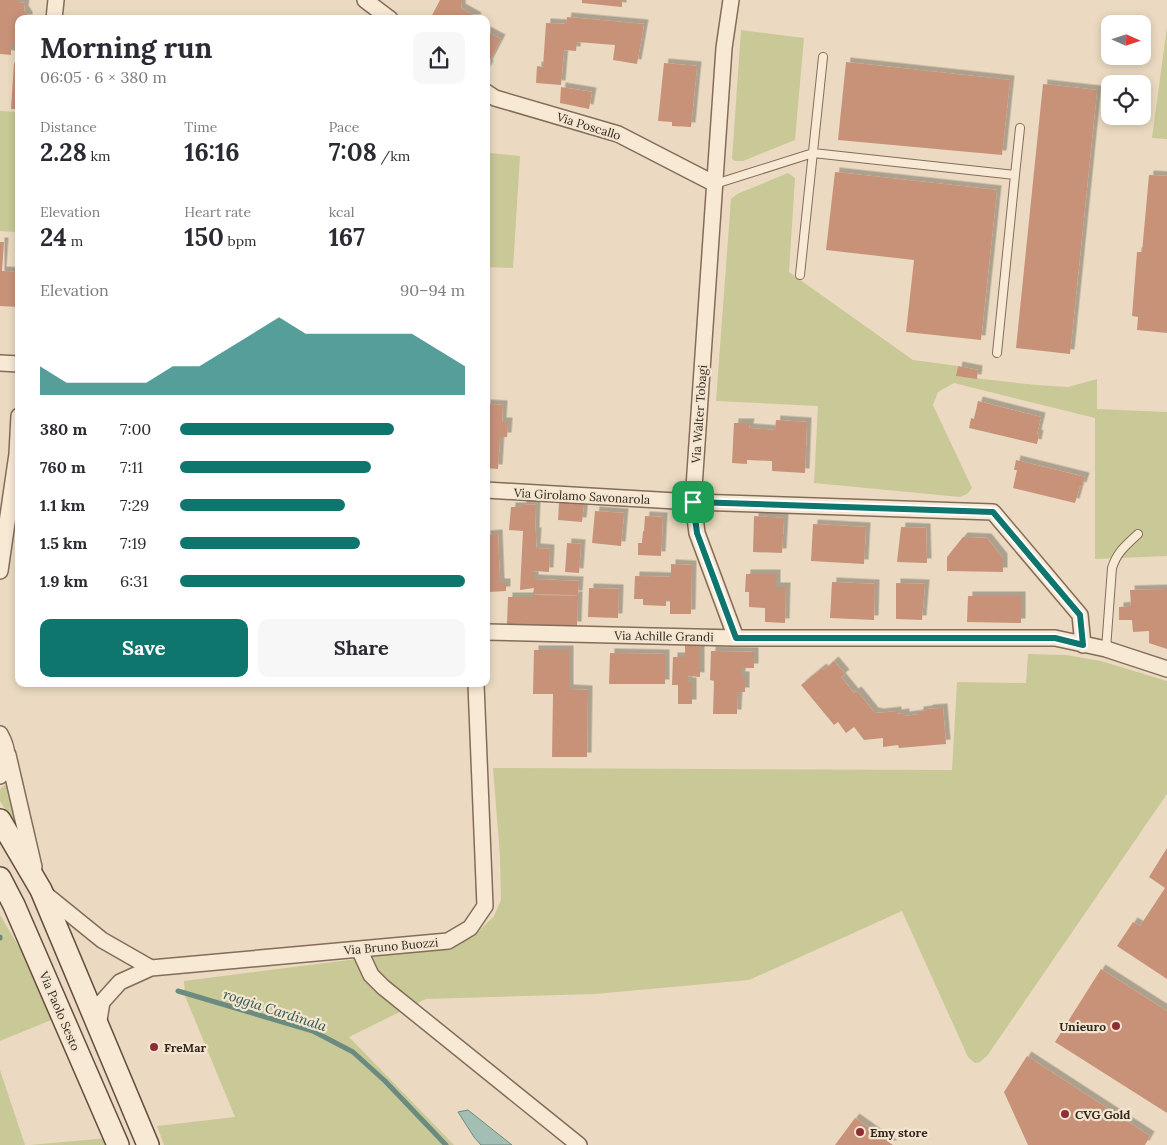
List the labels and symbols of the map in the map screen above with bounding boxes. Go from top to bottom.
north arrow [1101,15,1151,65]
street label: Via Poscallo [554,109,623,143]
street label: Via Walter Tobagi [688,364,710,465]
pin [672,481,714,523]
street label: Via Girolamo Savonarola [513,485,650,507]
street label: Via Achille Grandi [613,628,714,644]
street label: Via Bruno Buozzi [342,934,439,958]
street label: Via Paolo Sesto [36,968,83,1053]
water label: roggia Cardinala [221,985,329,1035]
place label: Unieuro [1059,1019,1106,1034]
marker: Unieuro [1110,1020,1122,1032]
place label: FreMar [164,1040,206,1055]
marker: FreMar [148,1041,160,1053]
place label: CVG Gold [1075,1107,1130,1122]
marker: CVG Gold [1059,1108,1071,1120]
place label: Emy store [870,1125,928,1140]
marker: Emy store [854,1126,866,1138]

